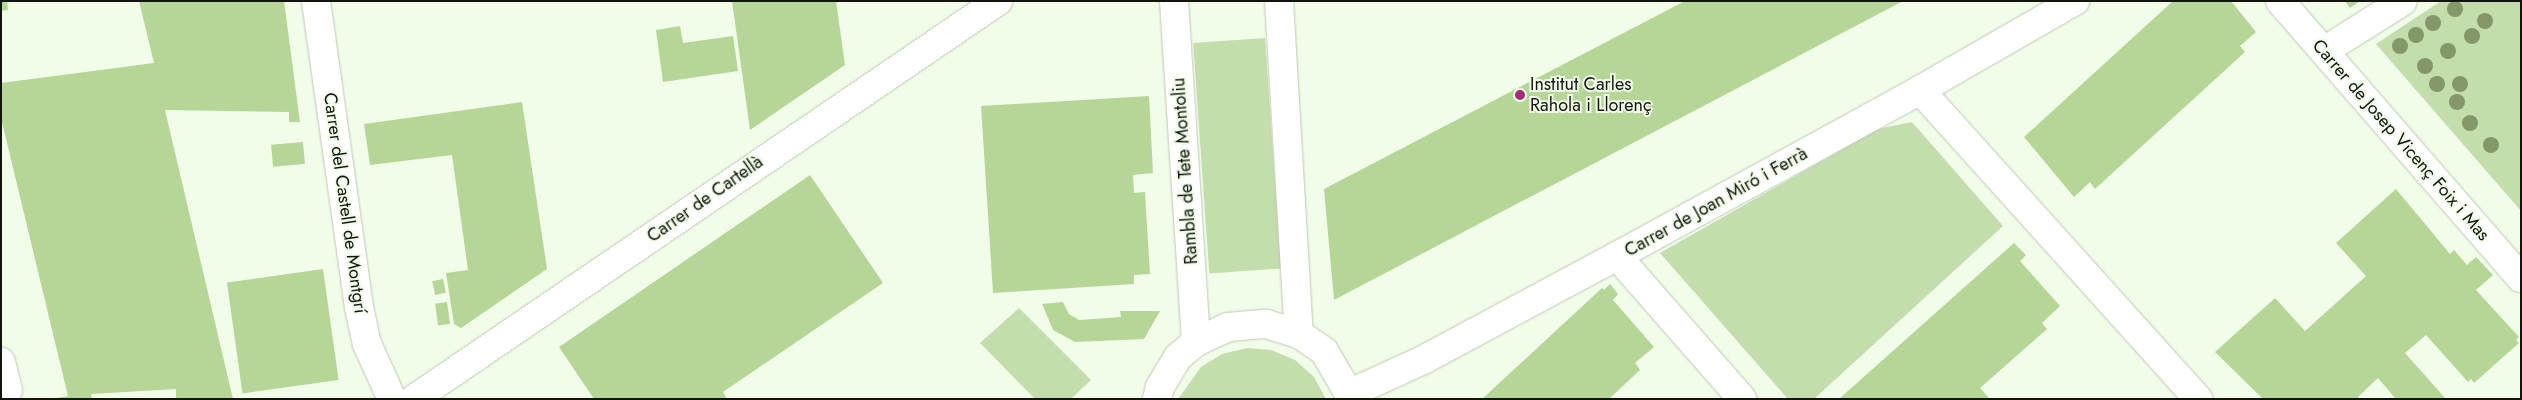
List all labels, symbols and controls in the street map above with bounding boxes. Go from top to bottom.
street label: Carrer de Josep Vicenç Foix i Mas [2308,35,2494,245]
place label: Institut Carles Rahola i Llorenç [1530,74,1652,116]
street label: Rambla de Tete Montoliu [1168,77,1202,265]
marker: Institut Carles Rahola i Llorenç [1514,89,1526,101]
street label: Carrer del Castell de Montgrí [319,91,371,315]
street label: Carrer de Joan Miró i Ferrà [1621,143,1811,261]
street label: Carrer de Cartellà [643,151,767,247]

